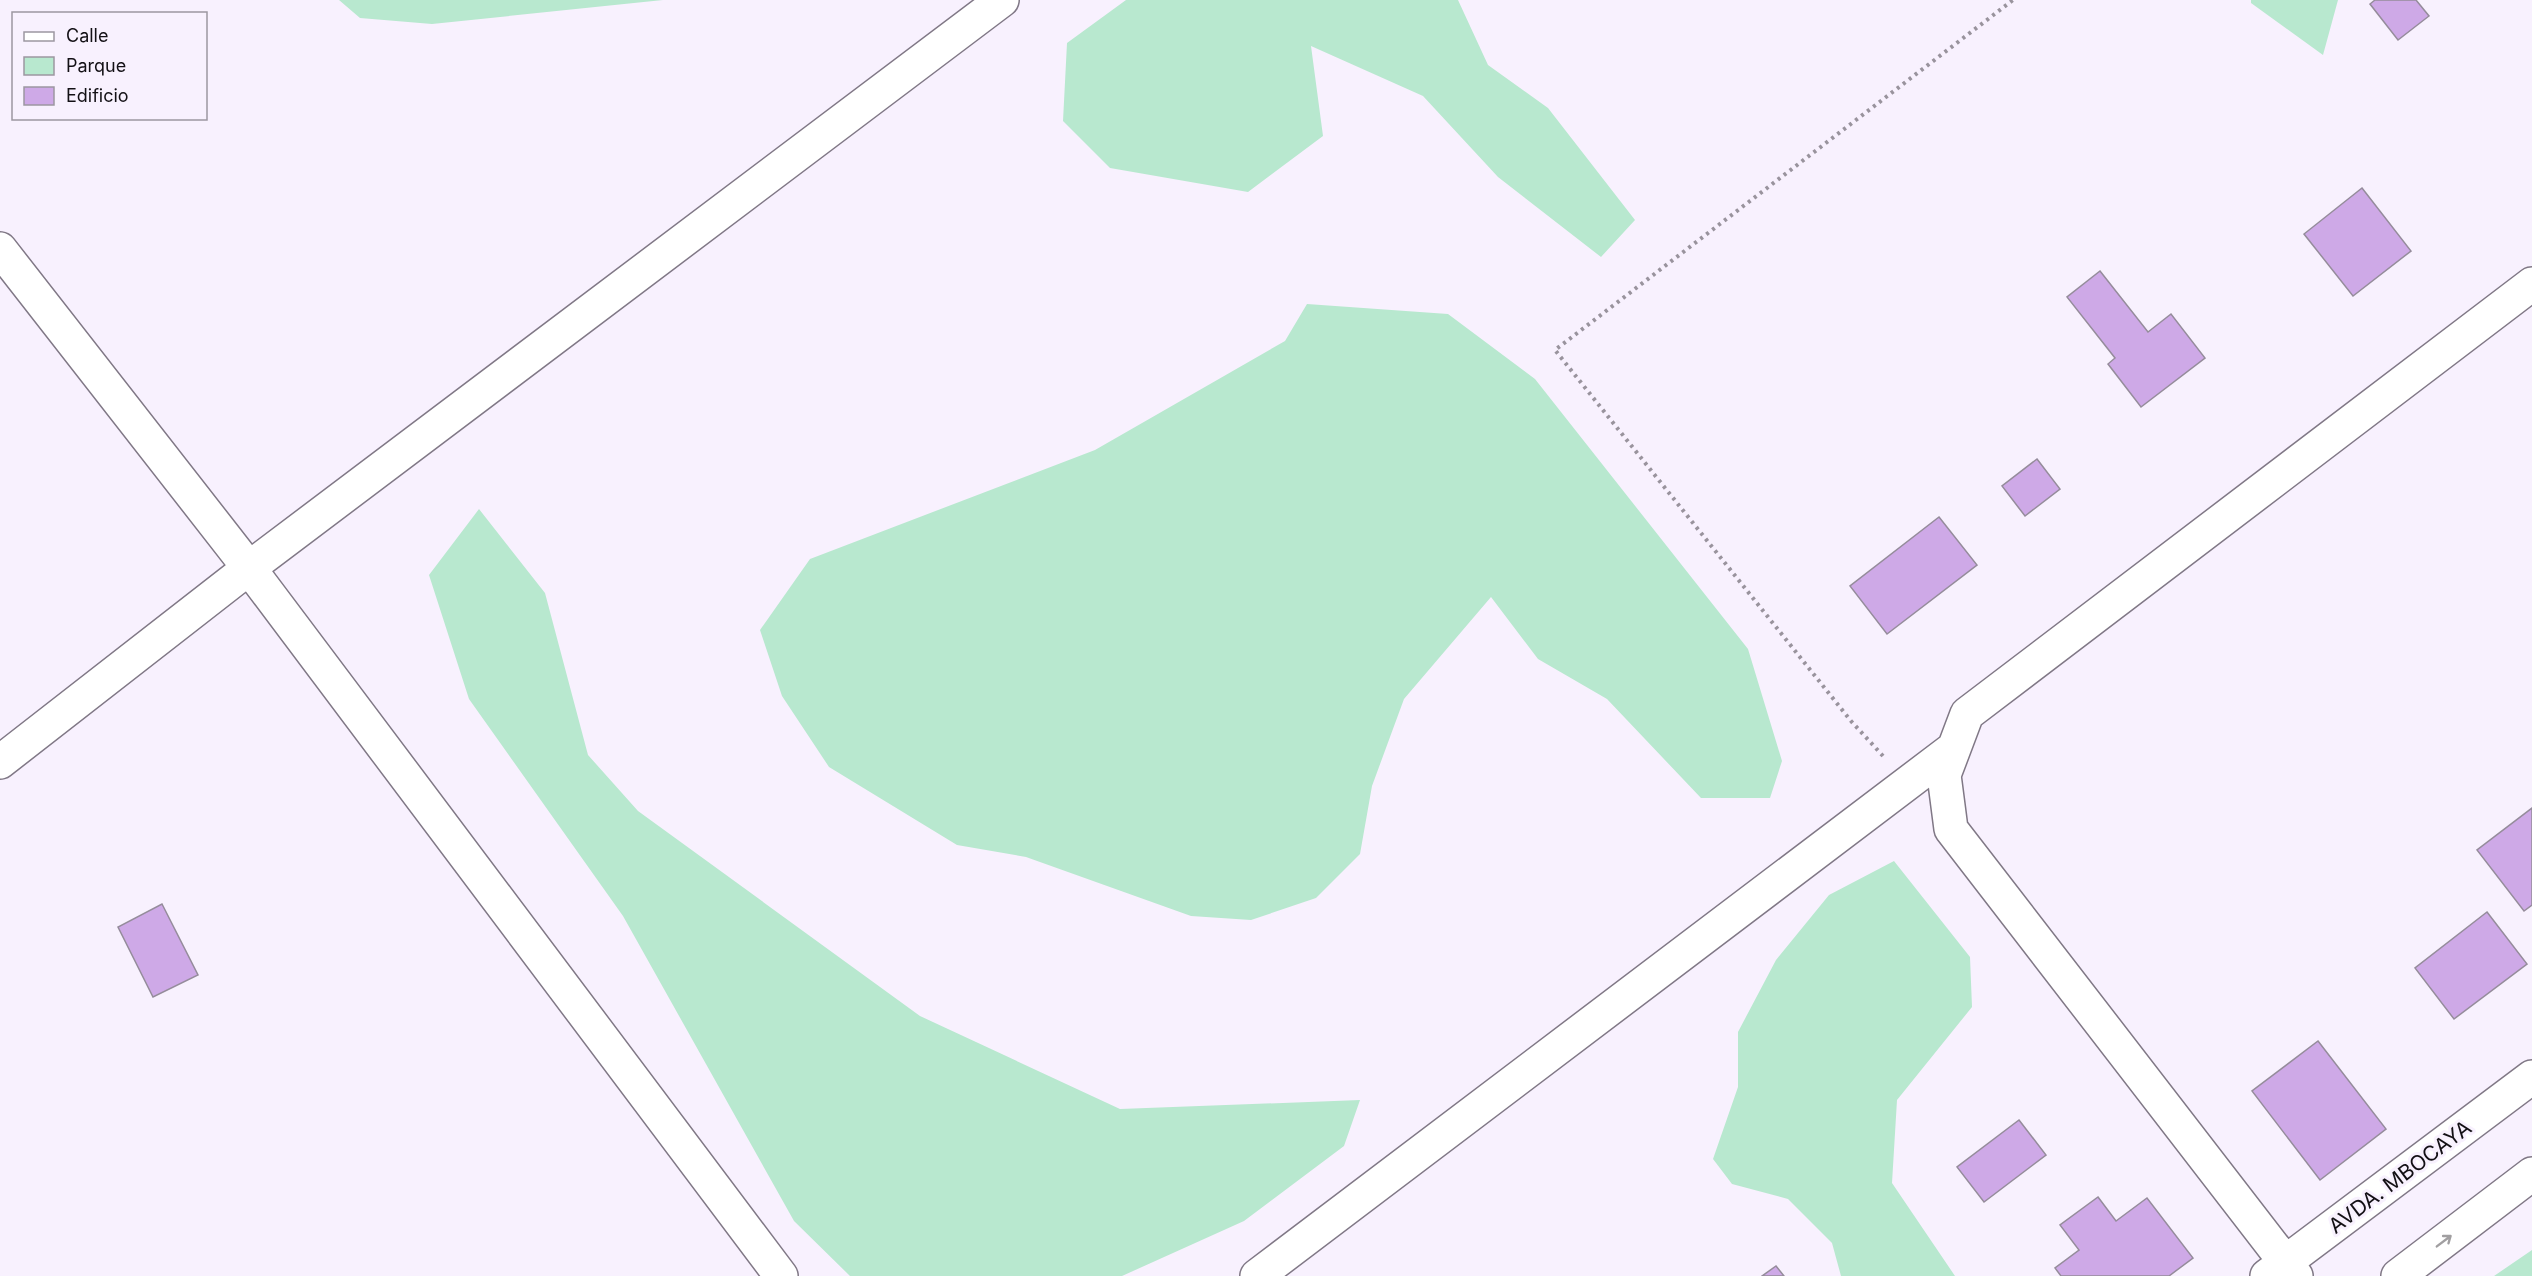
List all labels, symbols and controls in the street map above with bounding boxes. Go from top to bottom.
legend [12,12,207,120]
text: Calle [66,25,108,46]
text: Parque [66,55,126,76]
text: Edificio [66,85,129,106]
street label: AVDA. MBOCAYA [2323,1115,2476,1238]
one-way arrow [2436,1234,2452,1247]

